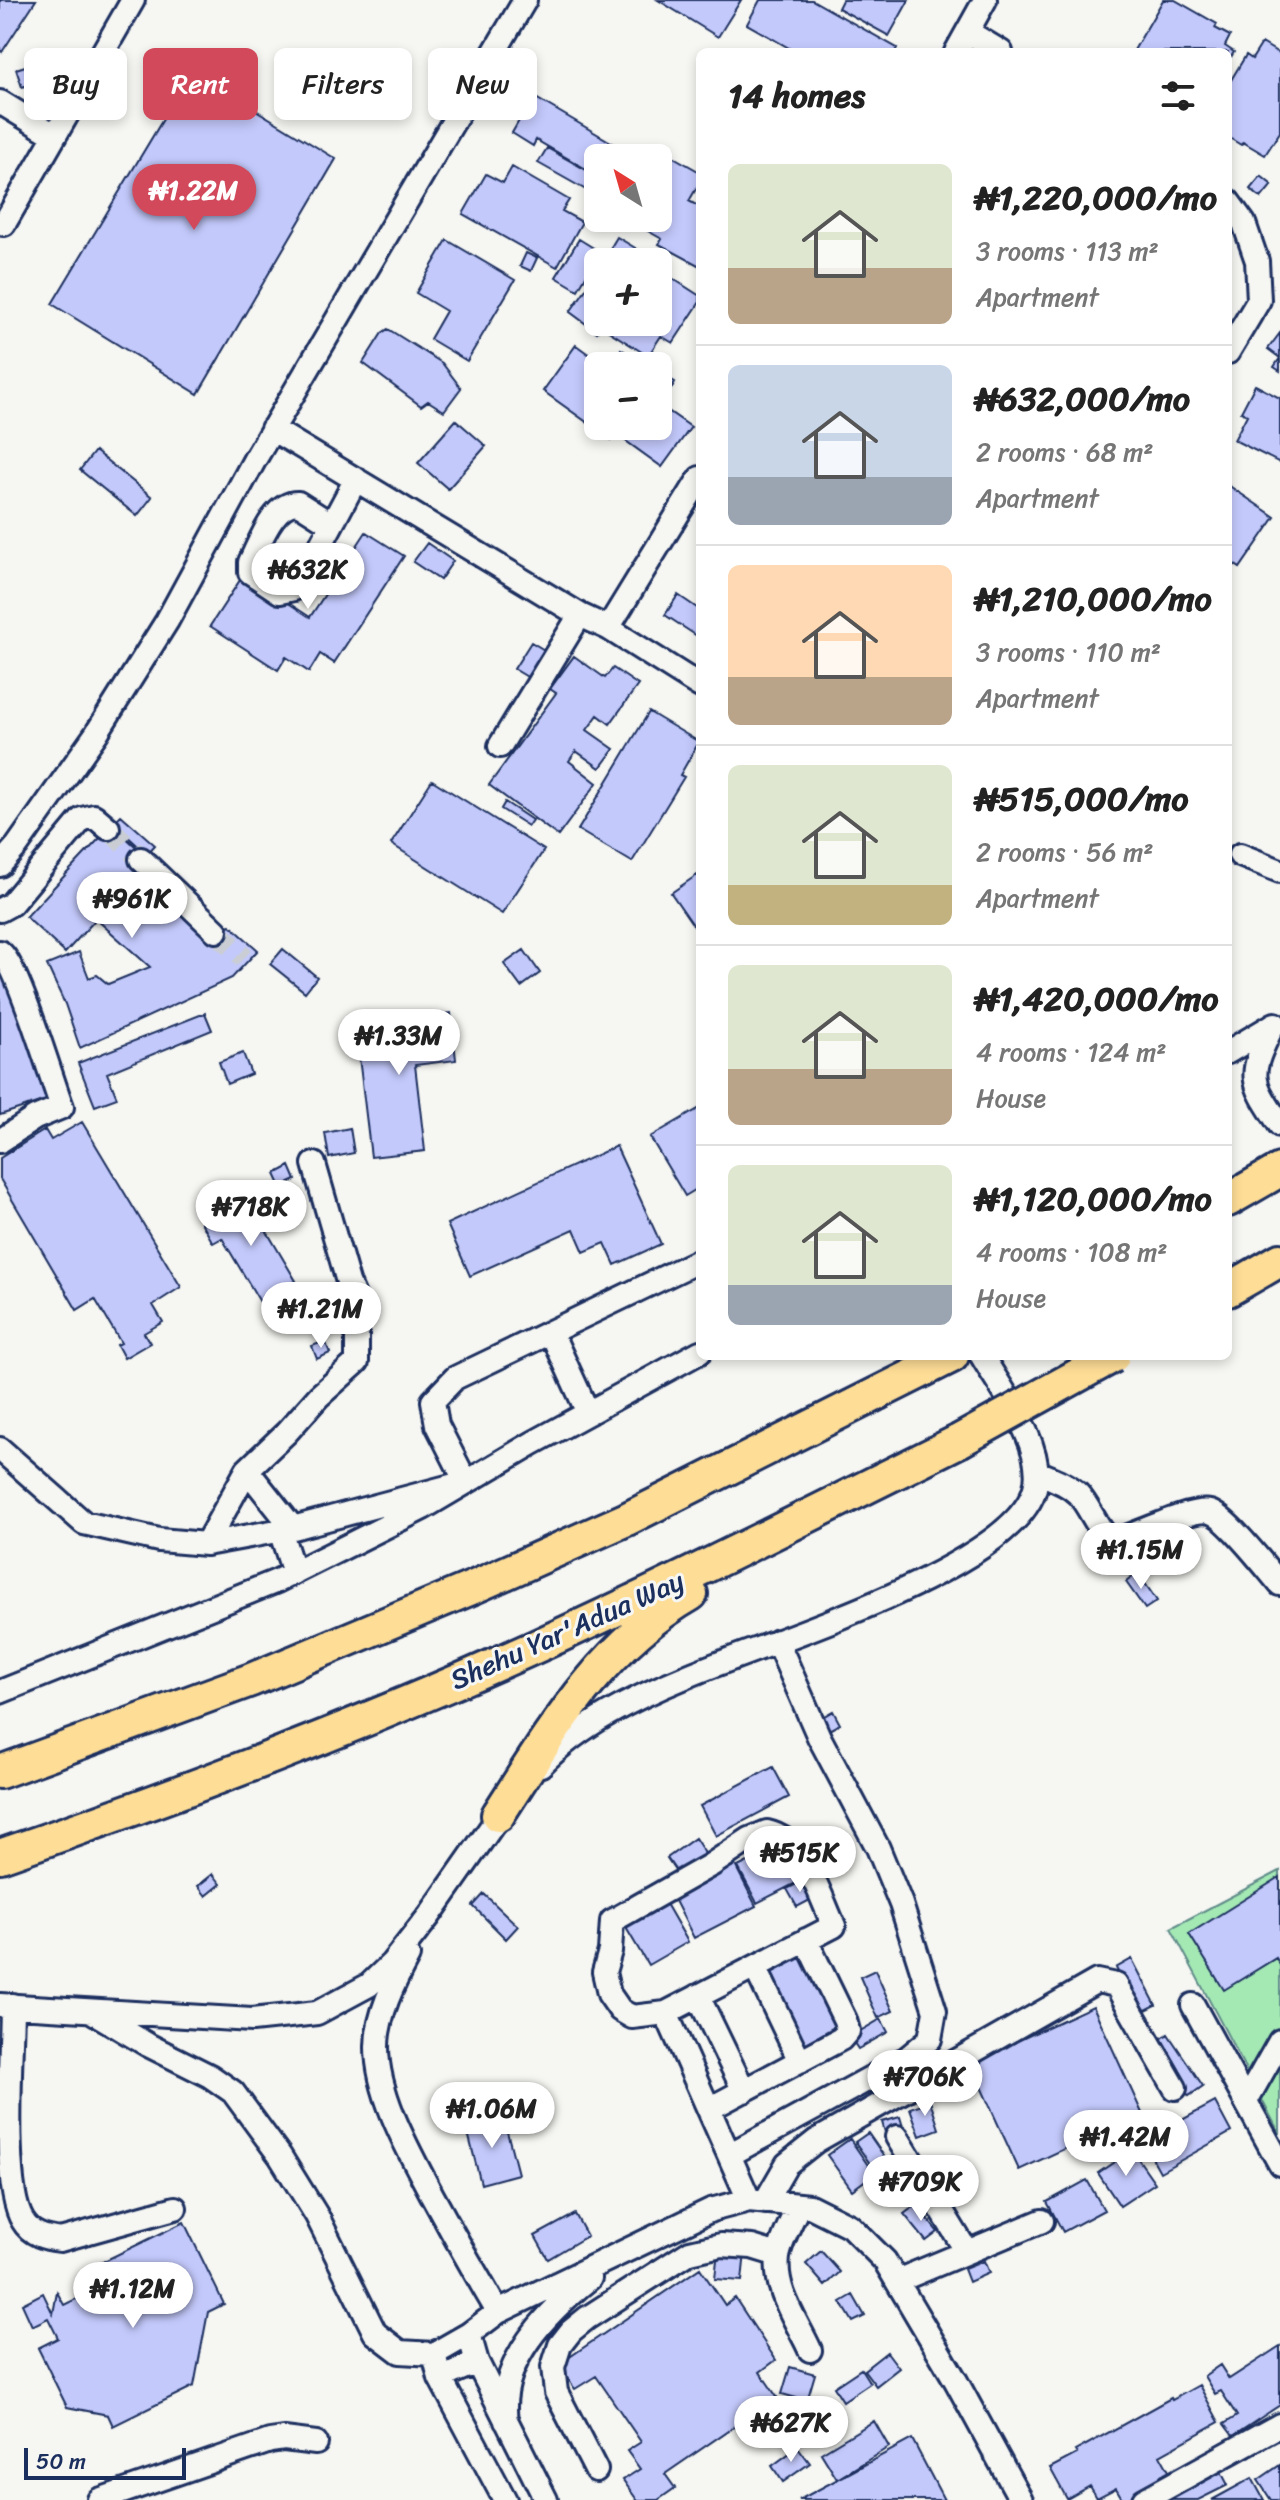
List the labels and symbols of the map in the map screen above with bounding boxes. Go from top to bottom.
north arrow [584,144,672,232]
pin: ₦1.22M [129,164,259,232]
pin: ₦632K [252,543,364,611]
pin: ₦961K [76,872,188,940]
pin: ₦1.33M [334,1009,464,1077]
pin: ₦718K [195,1180,307,1248]
pin: ₦1.21M [256,1282,386,1350]
pin: ₦1.15M [1076,1523,1206,1591]
street label: Shehu Yar'Adua Way [442,1556,692,1704]
pin: ₦515K [744,1826,856,1894]
pin: ₦706K [869,2050,981,2118]
pin: ₦1.06M [427,2082,557,2150]
pin: ₦1.42M [1061,2110,1191,2178]
pin: ₦709K [865,2155,977,2223]
pin: ₦1.12M [68,2262,198,2330]
pin: ₦627K [735,2396,847,2464]
scale bar [24,2444,186,2480]

